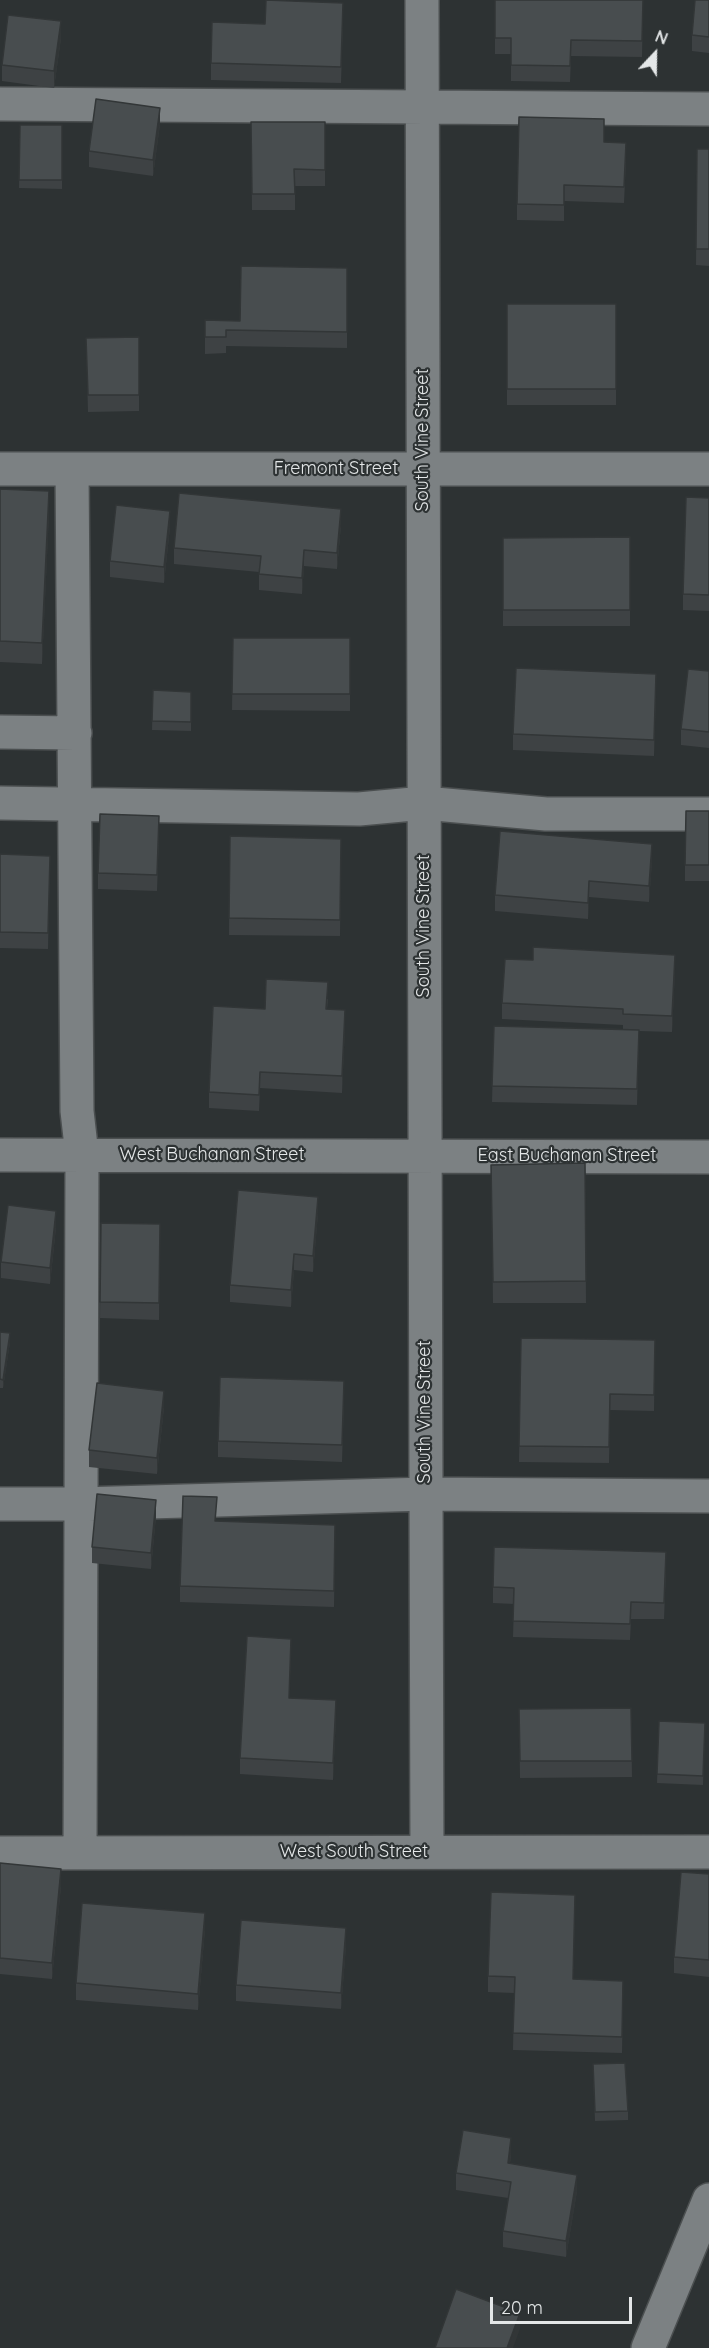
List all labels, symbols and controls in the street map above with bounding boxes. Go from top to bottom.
north arrow [625,24,685,84]
text: N [653,26,671,49]
street label: South Vine Street [412,369,434,511]
street label: Fremont Street [274,458,398,480]
street label: South Vine Street [413,855,435,997]
street label: West Buchanan Street [120,1144,304,1166]
street label: East Buchanan Street [478,1145,656,1167]
street label: South Vine Street [414,1341,436,1483]
street label: West South Street [280,1841,428,1863]
scale bar [493,2285,636,2323]
text: 20 m [501,2296,543,2319]

